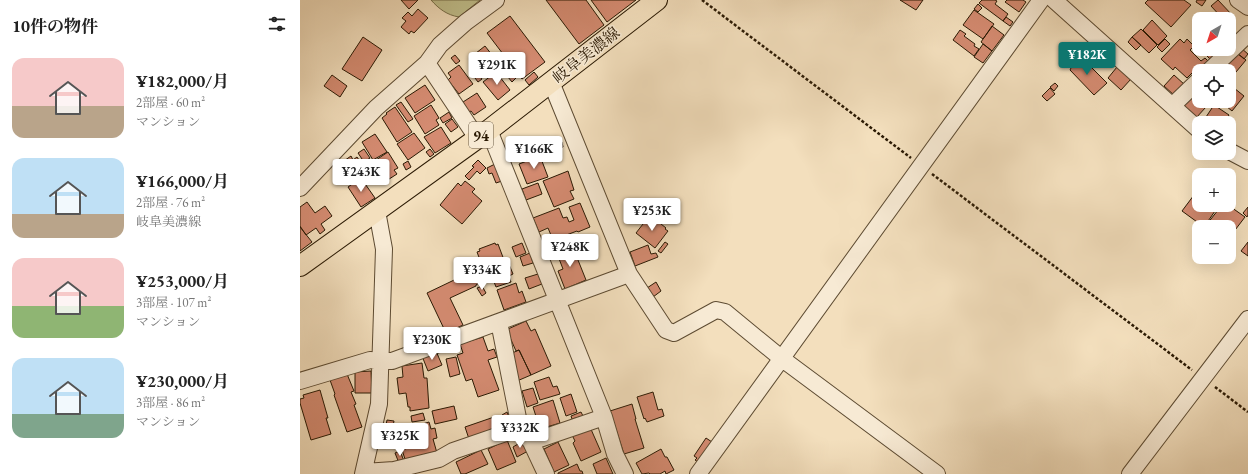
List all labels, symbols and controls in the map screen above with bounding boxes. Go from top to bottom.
north arrow [1192,12,1236,56]
map controls [1192,12,1236,264]
icon: filters [266,13,288,35]
text: 10件の物件 [12,15,98,37]
street label: 岐阜美濃線 [548,22,624,88]
pin: ¥182K [1059,42,1115,76]
text: ¥182K [1067,46,1107,63]
pin: ¥291K [469,52,525,86]
text: ¥291K [477,56,517,73]
button: locate [1192,64,1236,108]
text: ¥182,000/月 [136,70,229,92]
icon: home [44,74,92,122]
text: 2部屋 · 60 m² [136,94,205,111]
text: マンション [136,113,200,130]
button: layers [1192,116,1236,160]
road number: 94 [469,122,493,148]
pin: ¥166K [506,136,562,170]
text: ¥166K [514,140,554,157]
pin: ¥243K [333,159,389,193]
text: ¥243K [341,163,381,180]
button: + [1192,168,1236,212]
text: ¥166,000/月 [136,170,229,192]
icon: home [44,174,92,222]
text: 2部屋 · 76 m² [136,194,205,211]
pin: ¥253K [624,198,680,232]
text: ¥253K [632,202,672,219]
text: 岐阜美濃線 [136,213,201,230]
button: − [1192,220,1236,264]
pin: ¥248K [542,234,598,268]
text: ¥248K [550,238,590,255]
pin: ¥334K [454,257,510,291]
text: ¥334K [462,261,502,278]
text: ¥253,000/月 [136,270,229,292]
icon: home [44,274,92,322]
text: 3部屋 · 107 m² [136,294,211,311]
text: マンション [136,313,200,330]
pin: ¥230K [404,327,460,361]
text: ¥230K [412,331,452,348]
text: ¥230,000/月 [136,370,229,392]
icon: home [44,374,92,422]
text: 3部屋 · 86 m² [136,394,205,411]
text: マンション [136,413,200,430]
pin: ¥332K [492,415,548,449]
text: ¥332K [500,419,540,436]
pin: ¥325K [372,423,428,457]
text: ¥325K [380,427,420,444]

